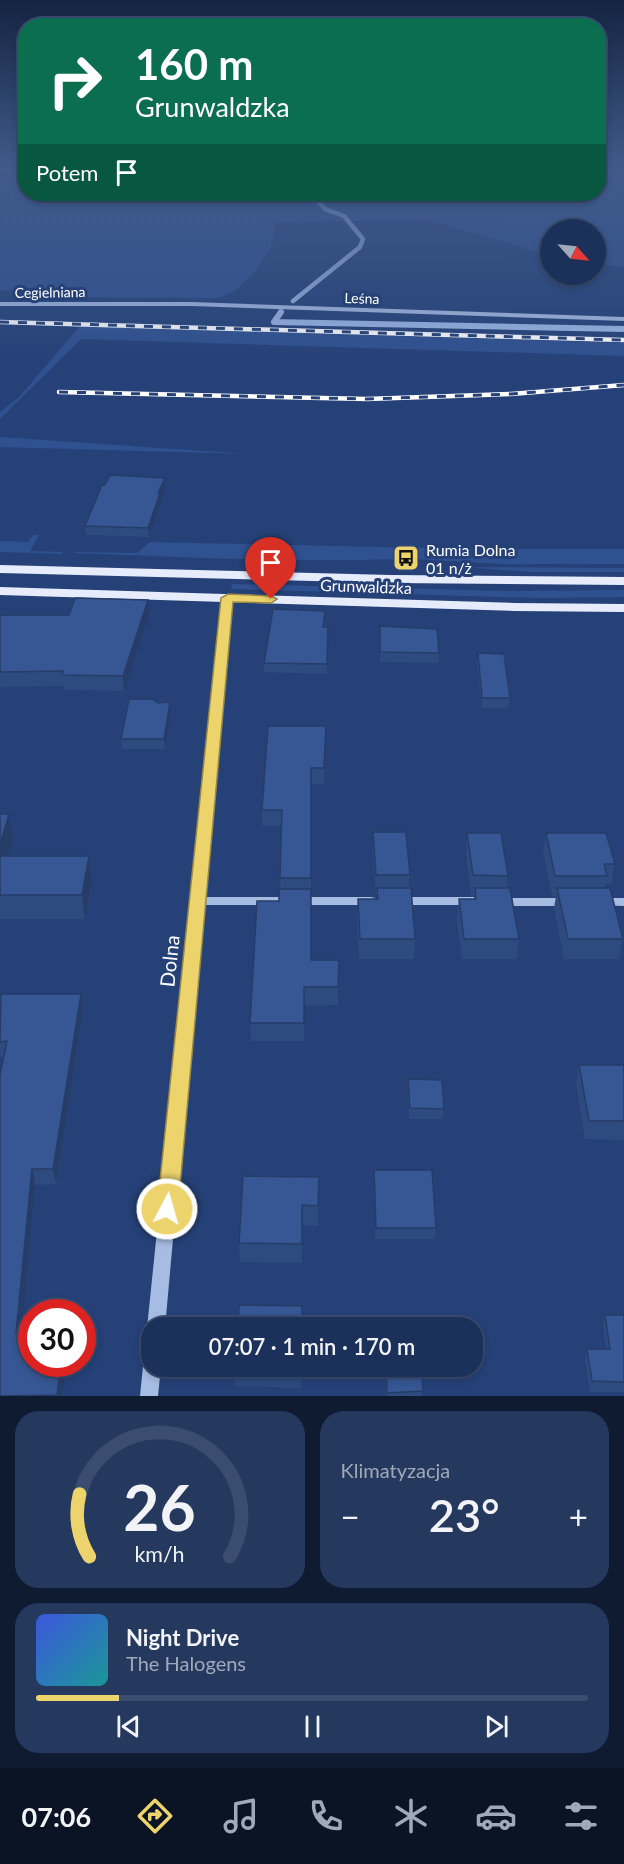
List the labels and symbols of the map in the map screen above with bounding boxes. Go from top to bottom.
north arrow [540,219,606,285]
street label: Cegielniana [14,283,86,301]
street label: Leśna [344,289,380,307]
pin [245,537,296,599]
place label: Rumia Dolna 01 n/ż [426,540,515,577]
bus stop icon: Rumia Dolna 01 n/ż [391,543,421,573]
street label: Grunwaldzka [320,575,412,597]
street label: Dolna [154,934,184,988]
position arrow [135,1177,199,1241]
speed limit sign: 30 [18,1299,96,1377]

